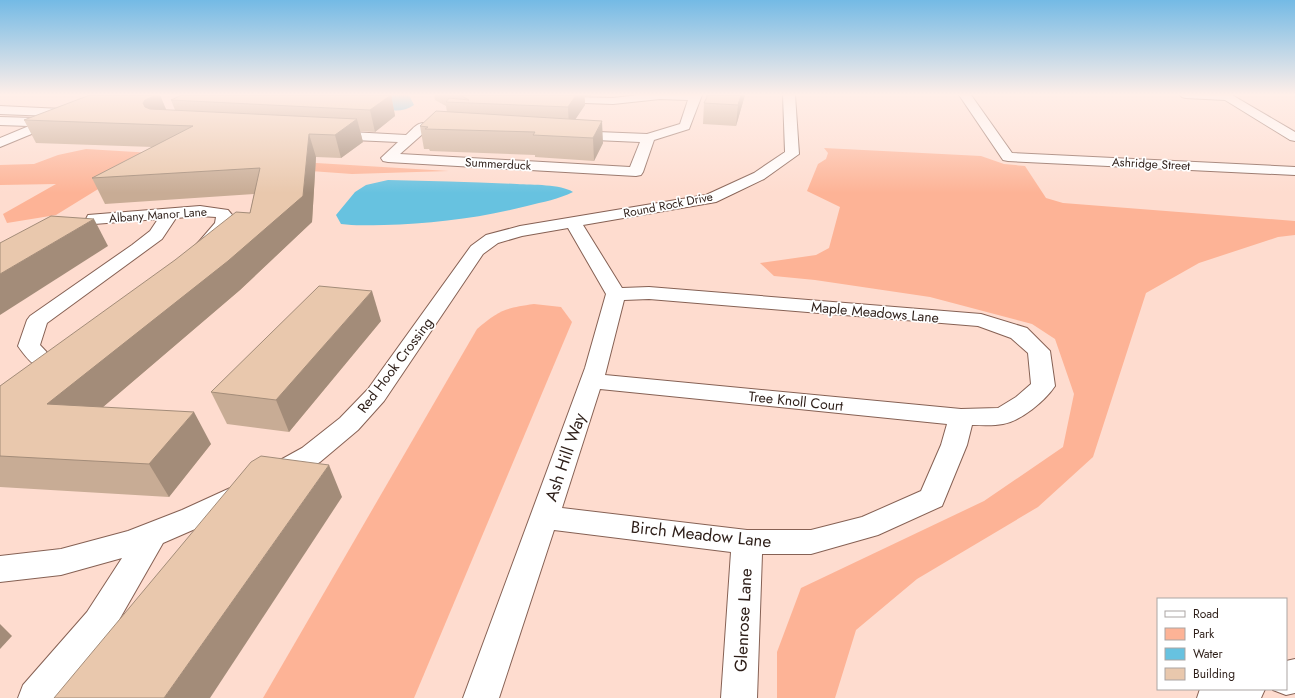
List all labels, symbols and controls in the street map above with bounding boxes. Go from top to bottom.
street label: Summerduck [465,153,532,175]
street label: Ashridge Street [1111,153,1191,175]
street label: Round Rock Drive [622,187,714,223]
street label: Albany Manor Lane [108,203,208,227]
street label: Maple Meadows Lane [810,296,940,328]
street label: Red Hook Crossing [352,313,438,417]
street label: Tree Knoll Court [748,386,845,416]
street label: Ash Hill Way [539,409,592,505]
street label: Birch Meadow Lane [630,515,773,553]
street label: Glenrose Lane [728,567,758,672]
legend [1157,598,1287,690]
text: Road [1193,605,1219,623]
text: Park [1193,625,1215,643]
text: Water [1193,645,1224,663]
text: Building [1193,665,1235,683]

